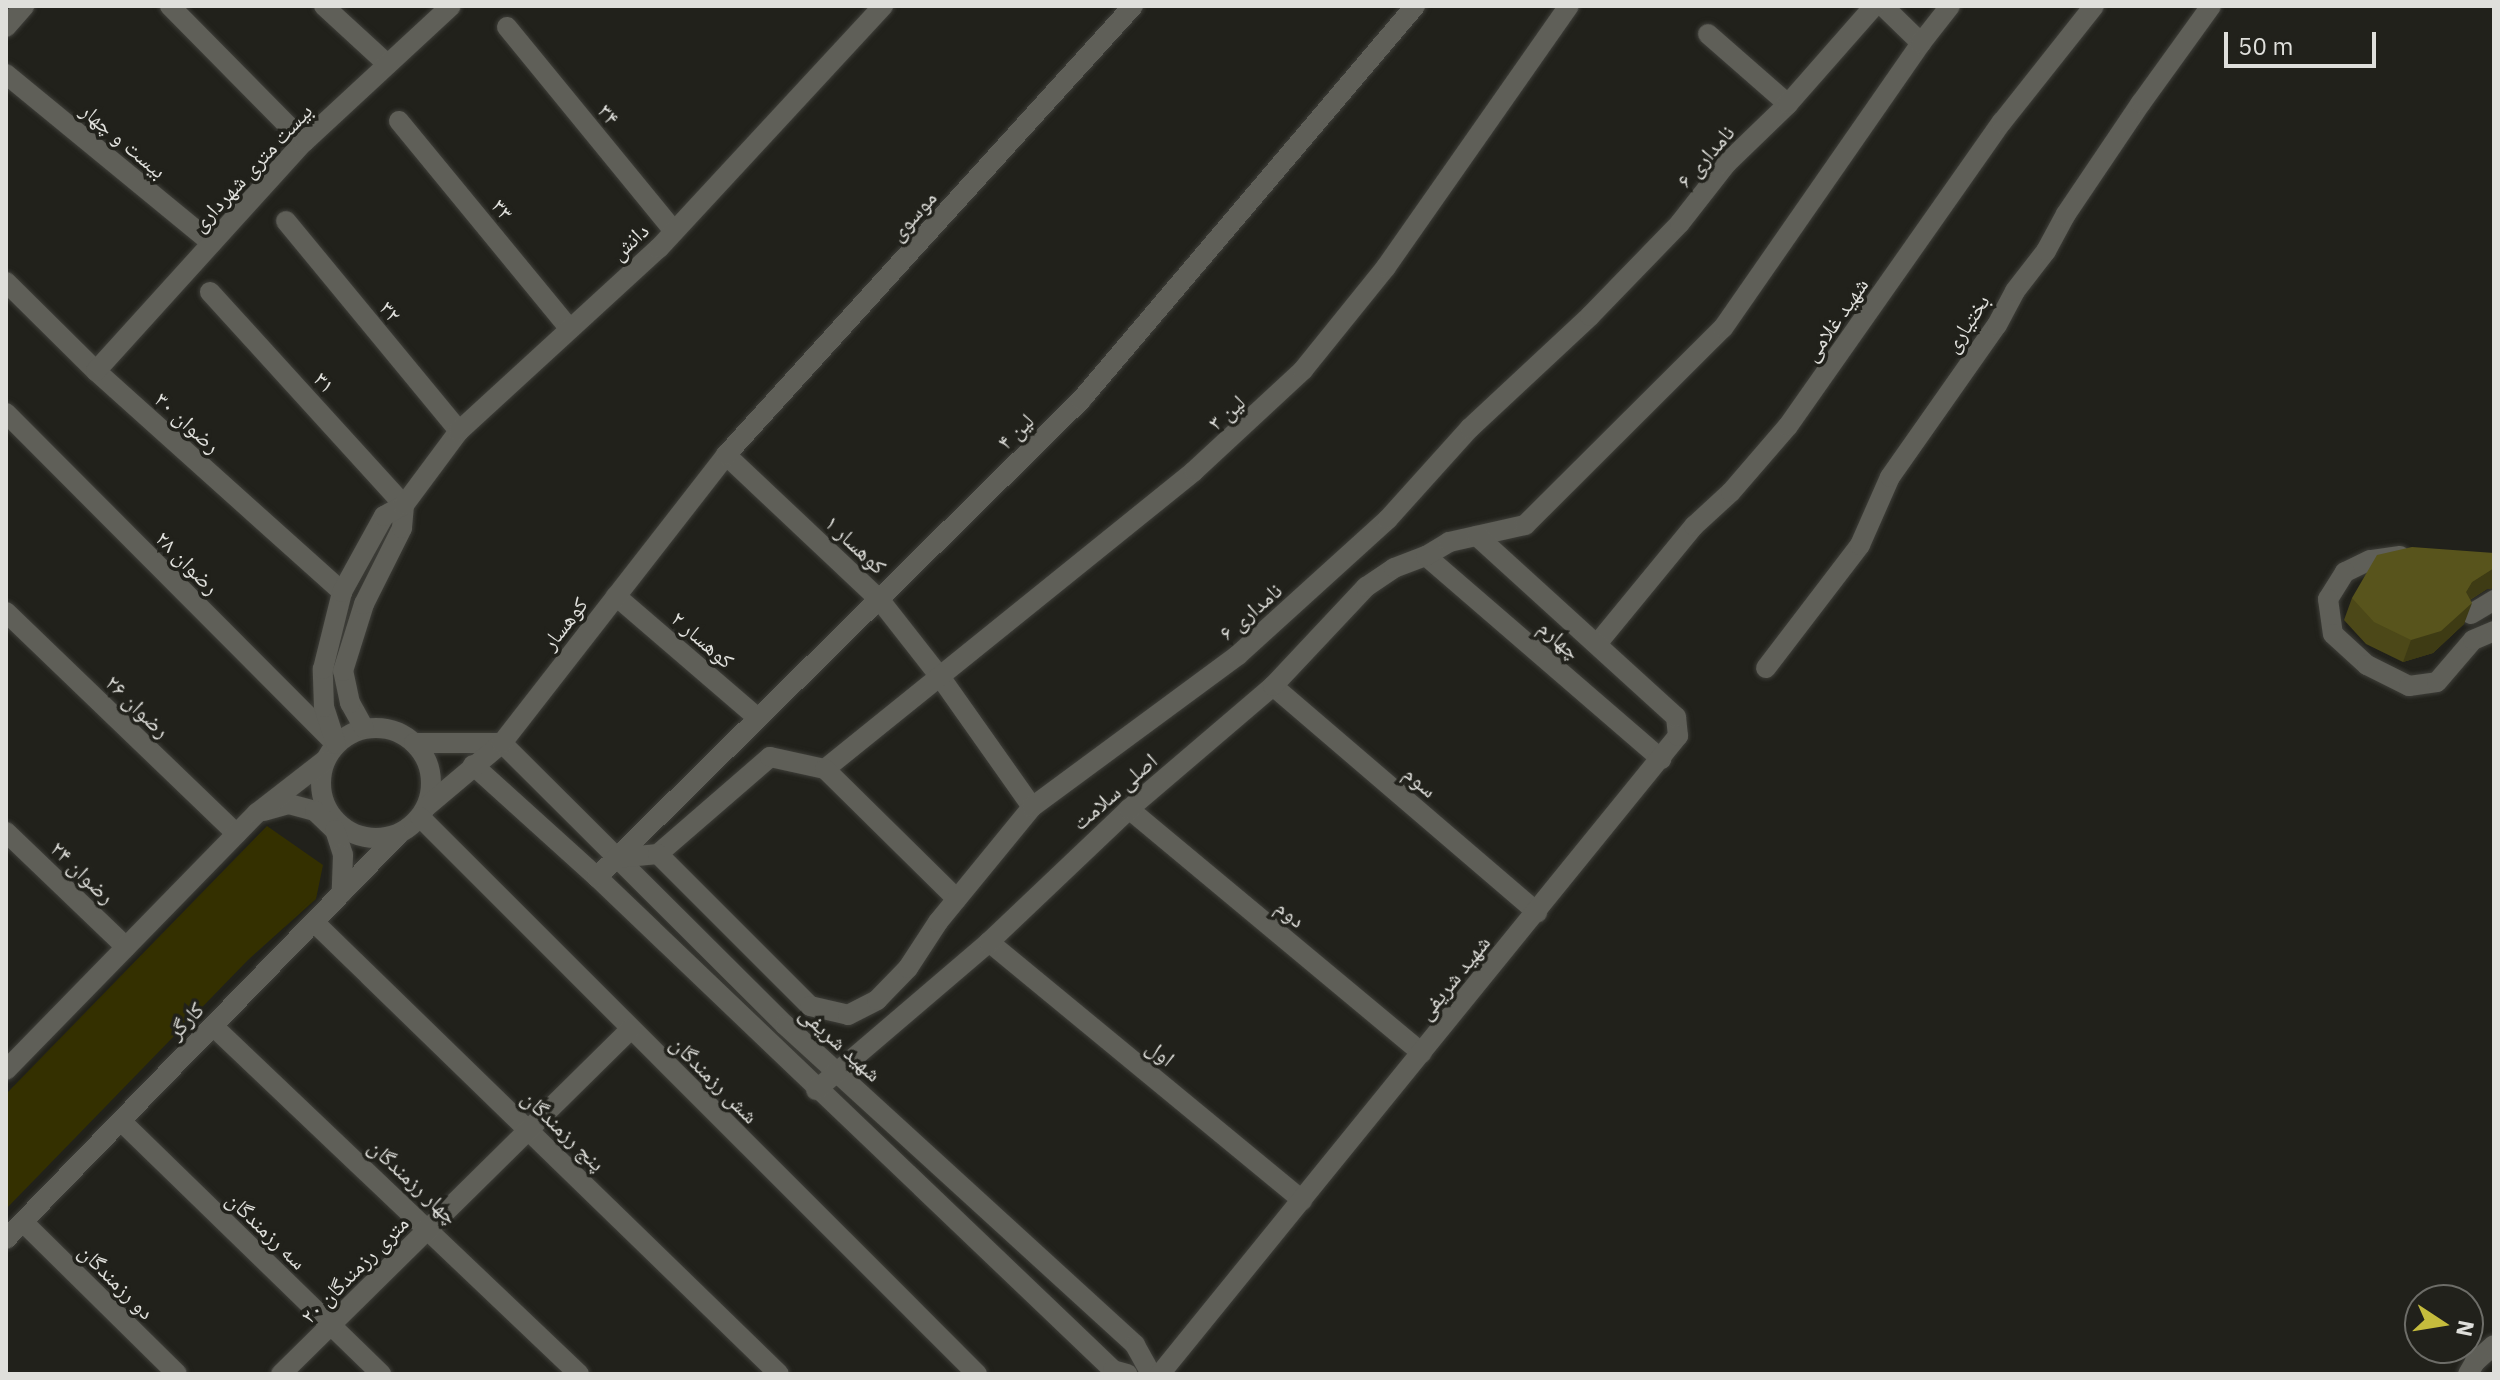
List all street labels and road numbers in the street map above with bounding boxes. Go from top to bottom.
street label: بیست و چهار [76,97,172,183]
street label: بیست متری شهرداری [185,97,317,237]
street label: ۳۴ [593,98,625,130]
street label: نامداری ۶ [1671,119,1739,193]
street label: موسوی [883,184,941,246]
street label: ۳۳ [487,193,519,225]
street label: دانش [604,217,654,265]
street label: شهید غلامی [1797,272,1873,366]
street label: بختیاری [1937,289,1995,357]
street label: ۳۲ [375,295,407,327]
street label: ۳۱ [309,366,341,398]
street label: رضوان ۳۰ [150,386,226,458]
street label: لین ۳ [1202,389,1250,435]
street label: لین ۴ [991,407,1039,455]
street label: کوهسار ۱ [820,509,892,579]
street label: رضوان ۲۸ [151,525,225,599]
street label: نامداری ۶ [1213,577,1287,645]
street label: کوهسار [535,592,593,654]
street label: کوهسار ۲ [666,605,740,673]
street label: چهارم [1534,614,1586,664]
street label: رضوان ۲۶ [100,669,176,743]
street label: اصلی سلامت [1066,747,1162,835]
street label: سوم [1399,759,1443,803]
street label: رضوان ۲۴ [45,835,121,909]
street label: دوم [1271,893,1311,933]
street label: شهید شریفی [1411,929,1495,1025]
street label: کارگر [161,996,209,1044]
street label: شهید شریفی [795,999,887,1087]
street label: شش رزمندگان [666,1030,764,1128]
street label: اول [1142,1033,1180,1071]
street label: پنج رزمندگان [517,1084,611,1176]
street label: چهار رزمندگان [364,1133,464,1229]
street label: سه رزمندگان [221,1185,313,1275]
street label: ۲۰ متری رزمندگان [294,1209,414,1329]
street label: دو رزمندگان [74,1238,160,1324]

